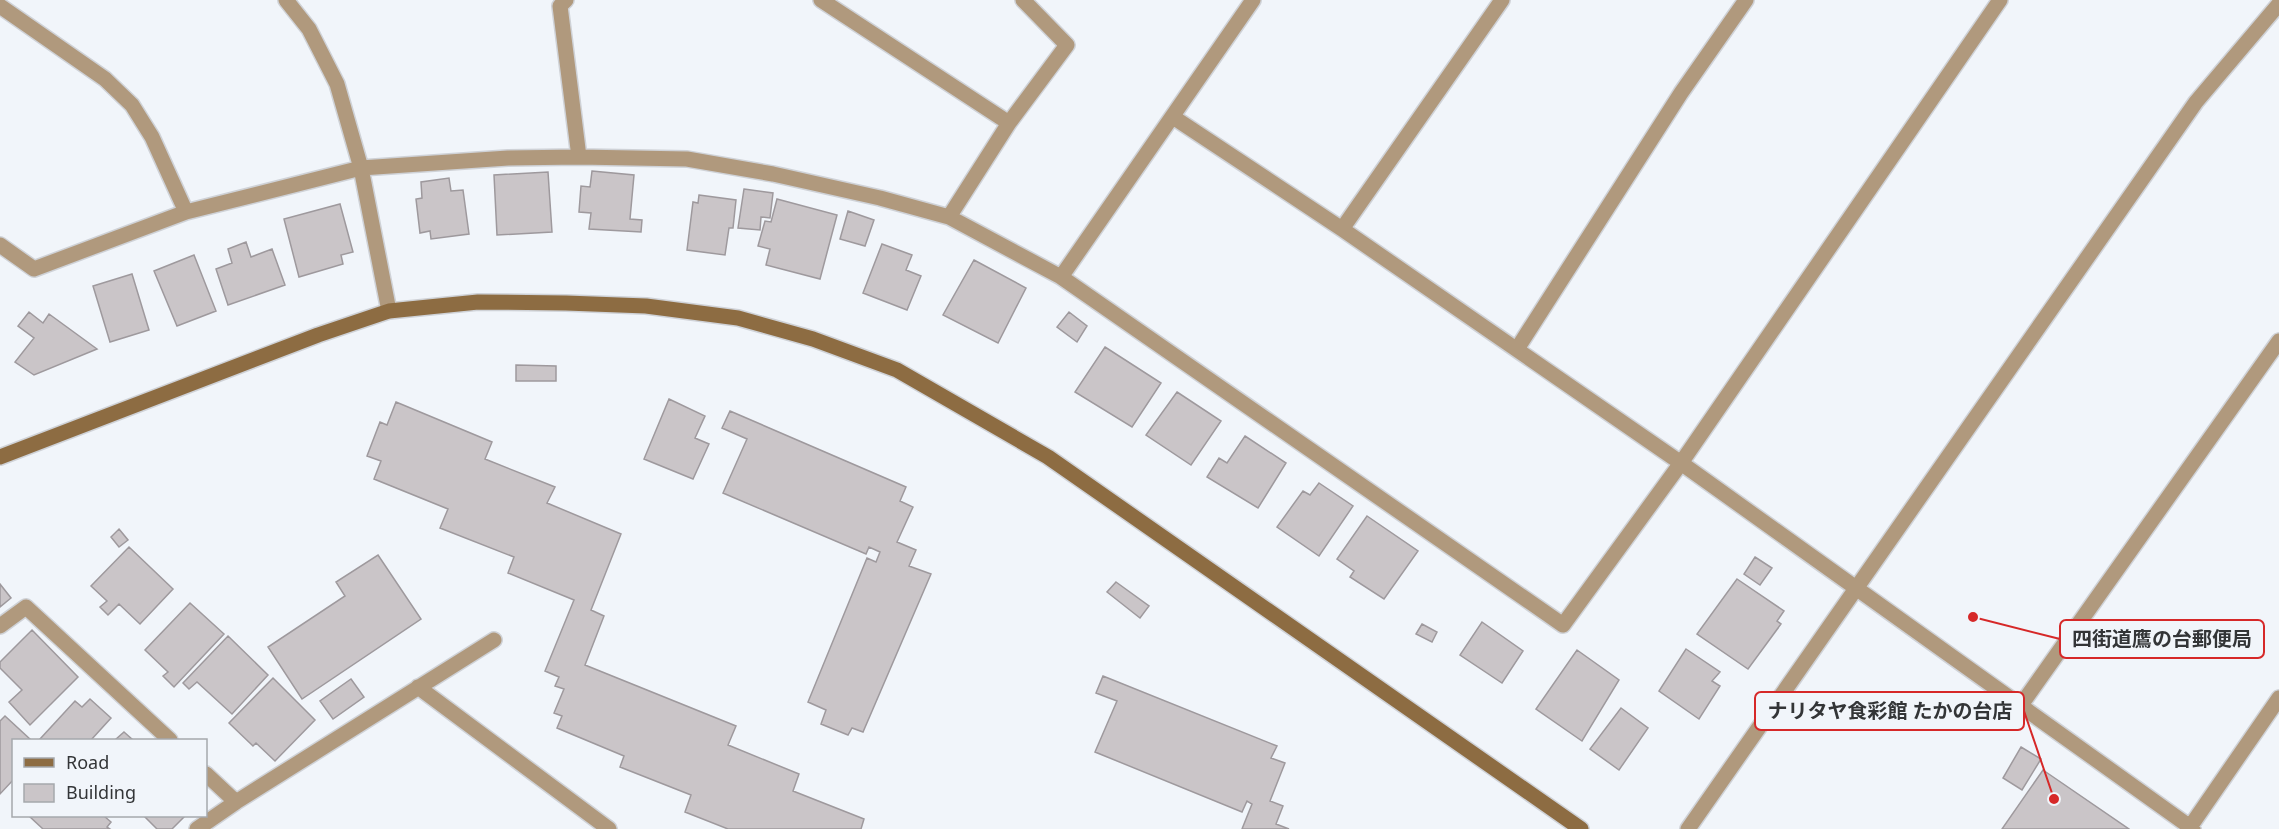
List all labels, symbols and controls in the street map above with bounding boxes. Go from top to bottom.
callout: 四街道鷹の台郵便局 [2060,620,2264,658]
text: 四街道鷹の台郵便局 [2072,625,2252,652]
callout: ナリタヤ食彩館 たかの台店 [1755,692,2024,730]
text: ナリタヤ食彩館 たかの台店 [1767,697,2013,724]
legend [12,739,207,817]
text: Road [66,750,109,774]
text: Building [66,780,136,804]

